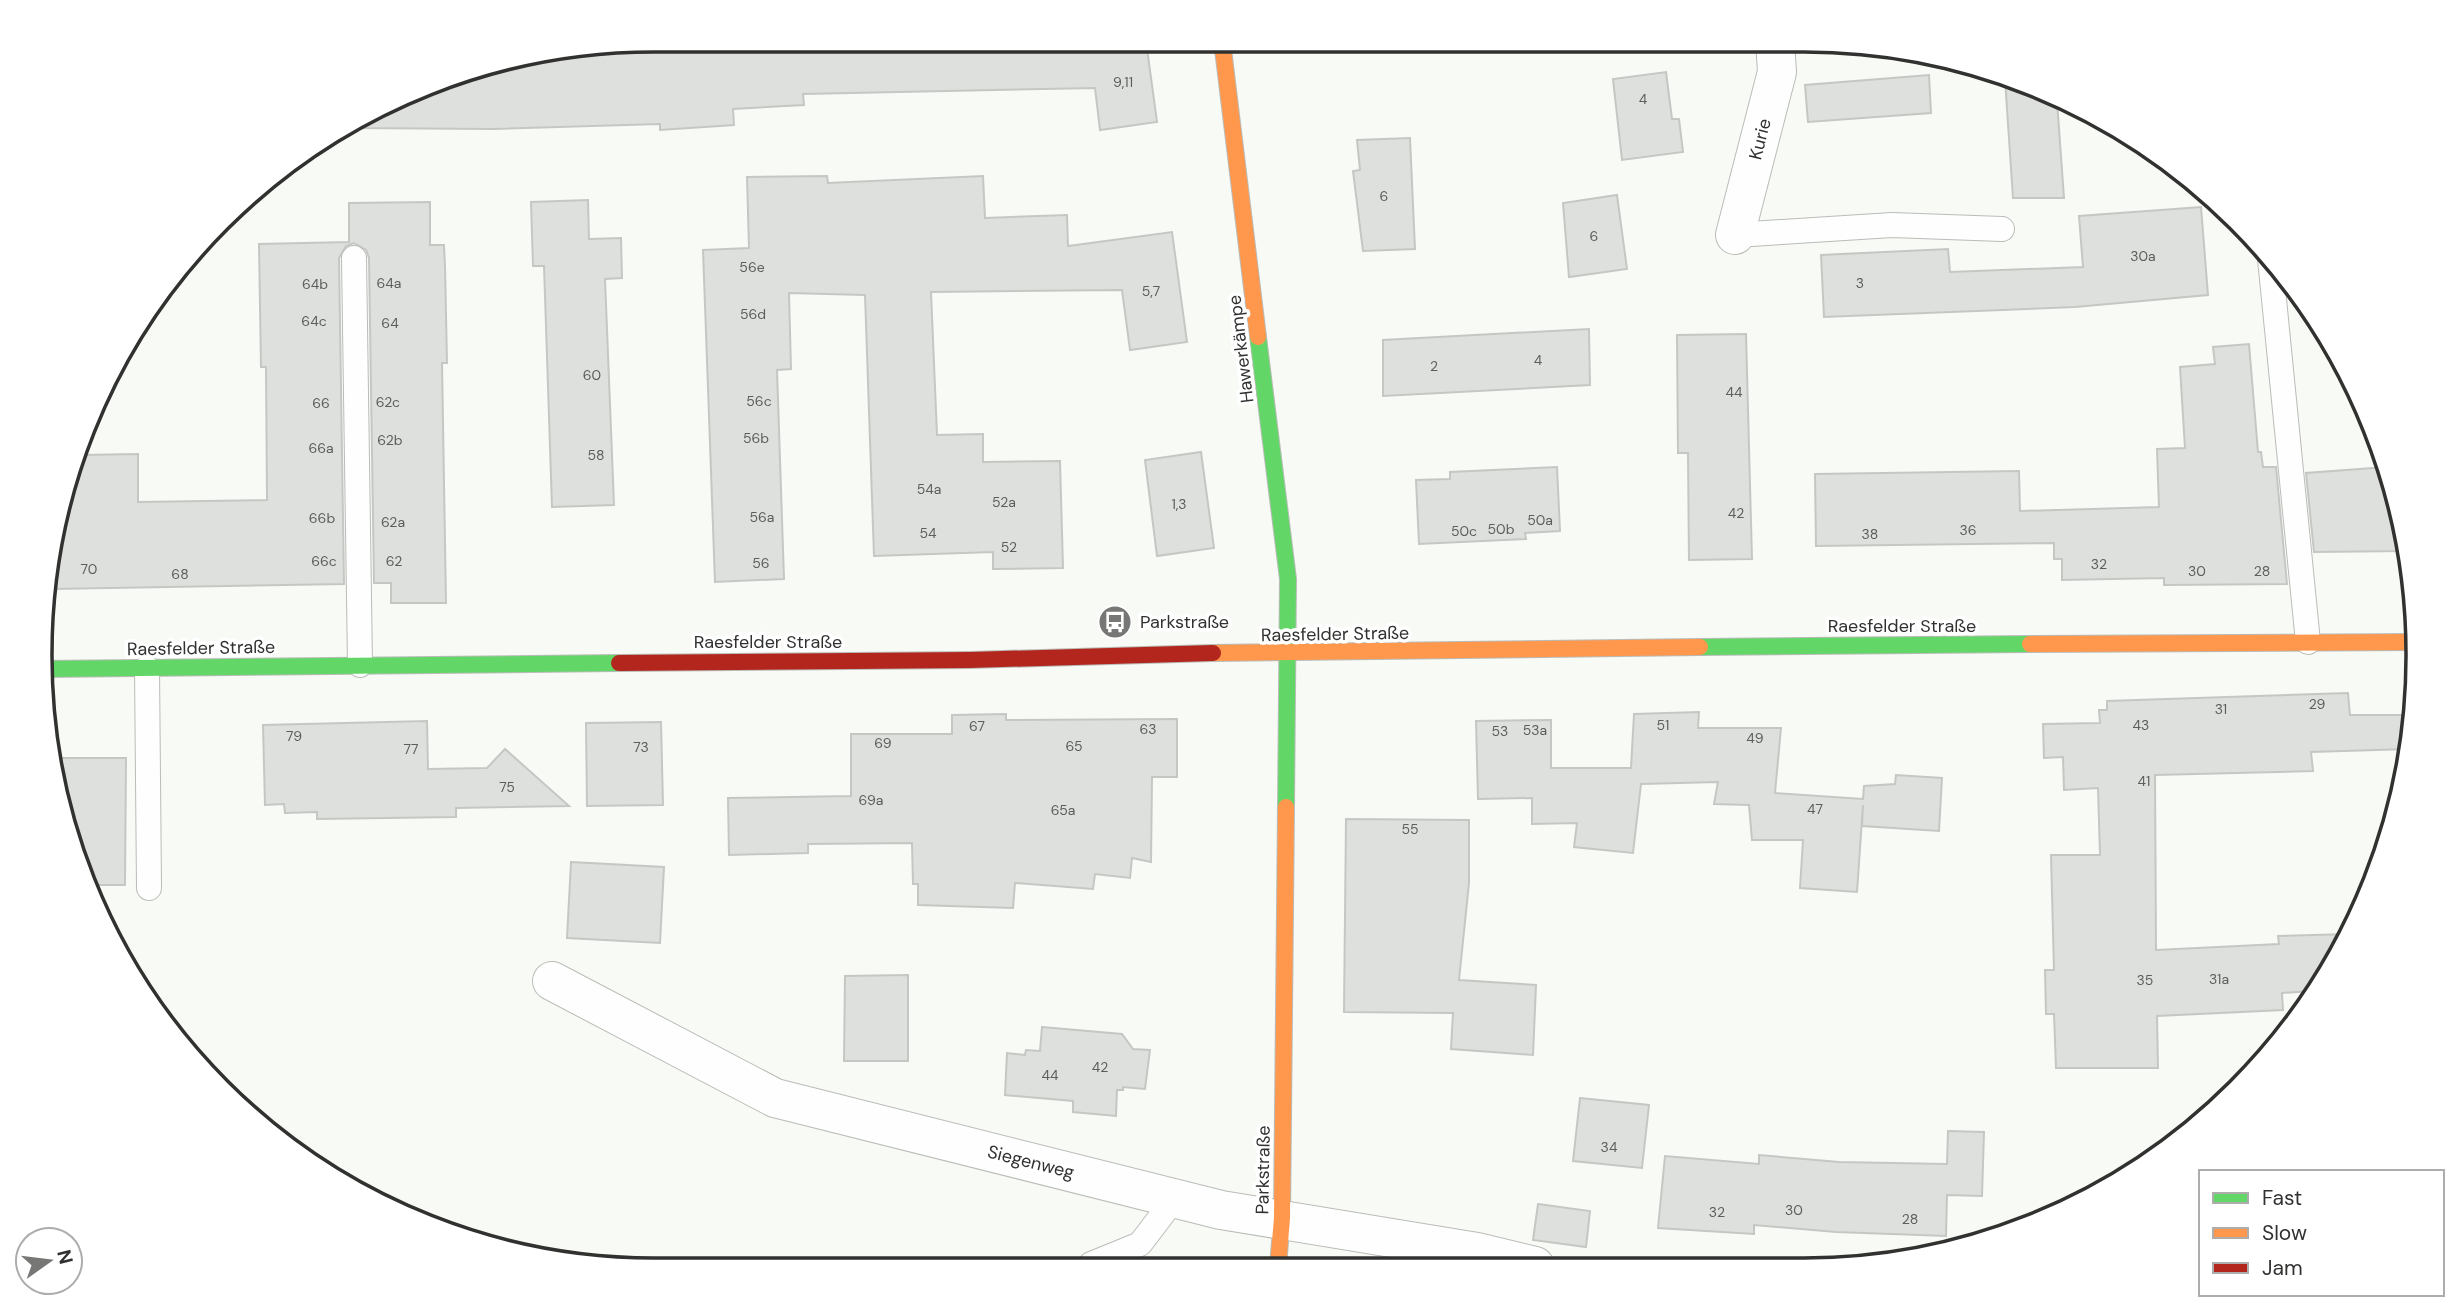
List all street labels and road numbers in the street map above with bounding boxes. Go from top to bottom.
street label: Kurie [1743,116,1777,162]
street label: Hawerkämpe [1222,294,1260,404]
street label: Raesfelder Straße [1828,614,1976,638]
street label: Raesfelder Straße [1261,621,1409,647]
street label: Raesfelder Straße [694,630,842,654]
street label: Raesfelder Straße [127,635,275,661]
street label: Parkstraße [1250,1125,1276,1215]
street label: Siegenweg [985,1140,1077,1184]

